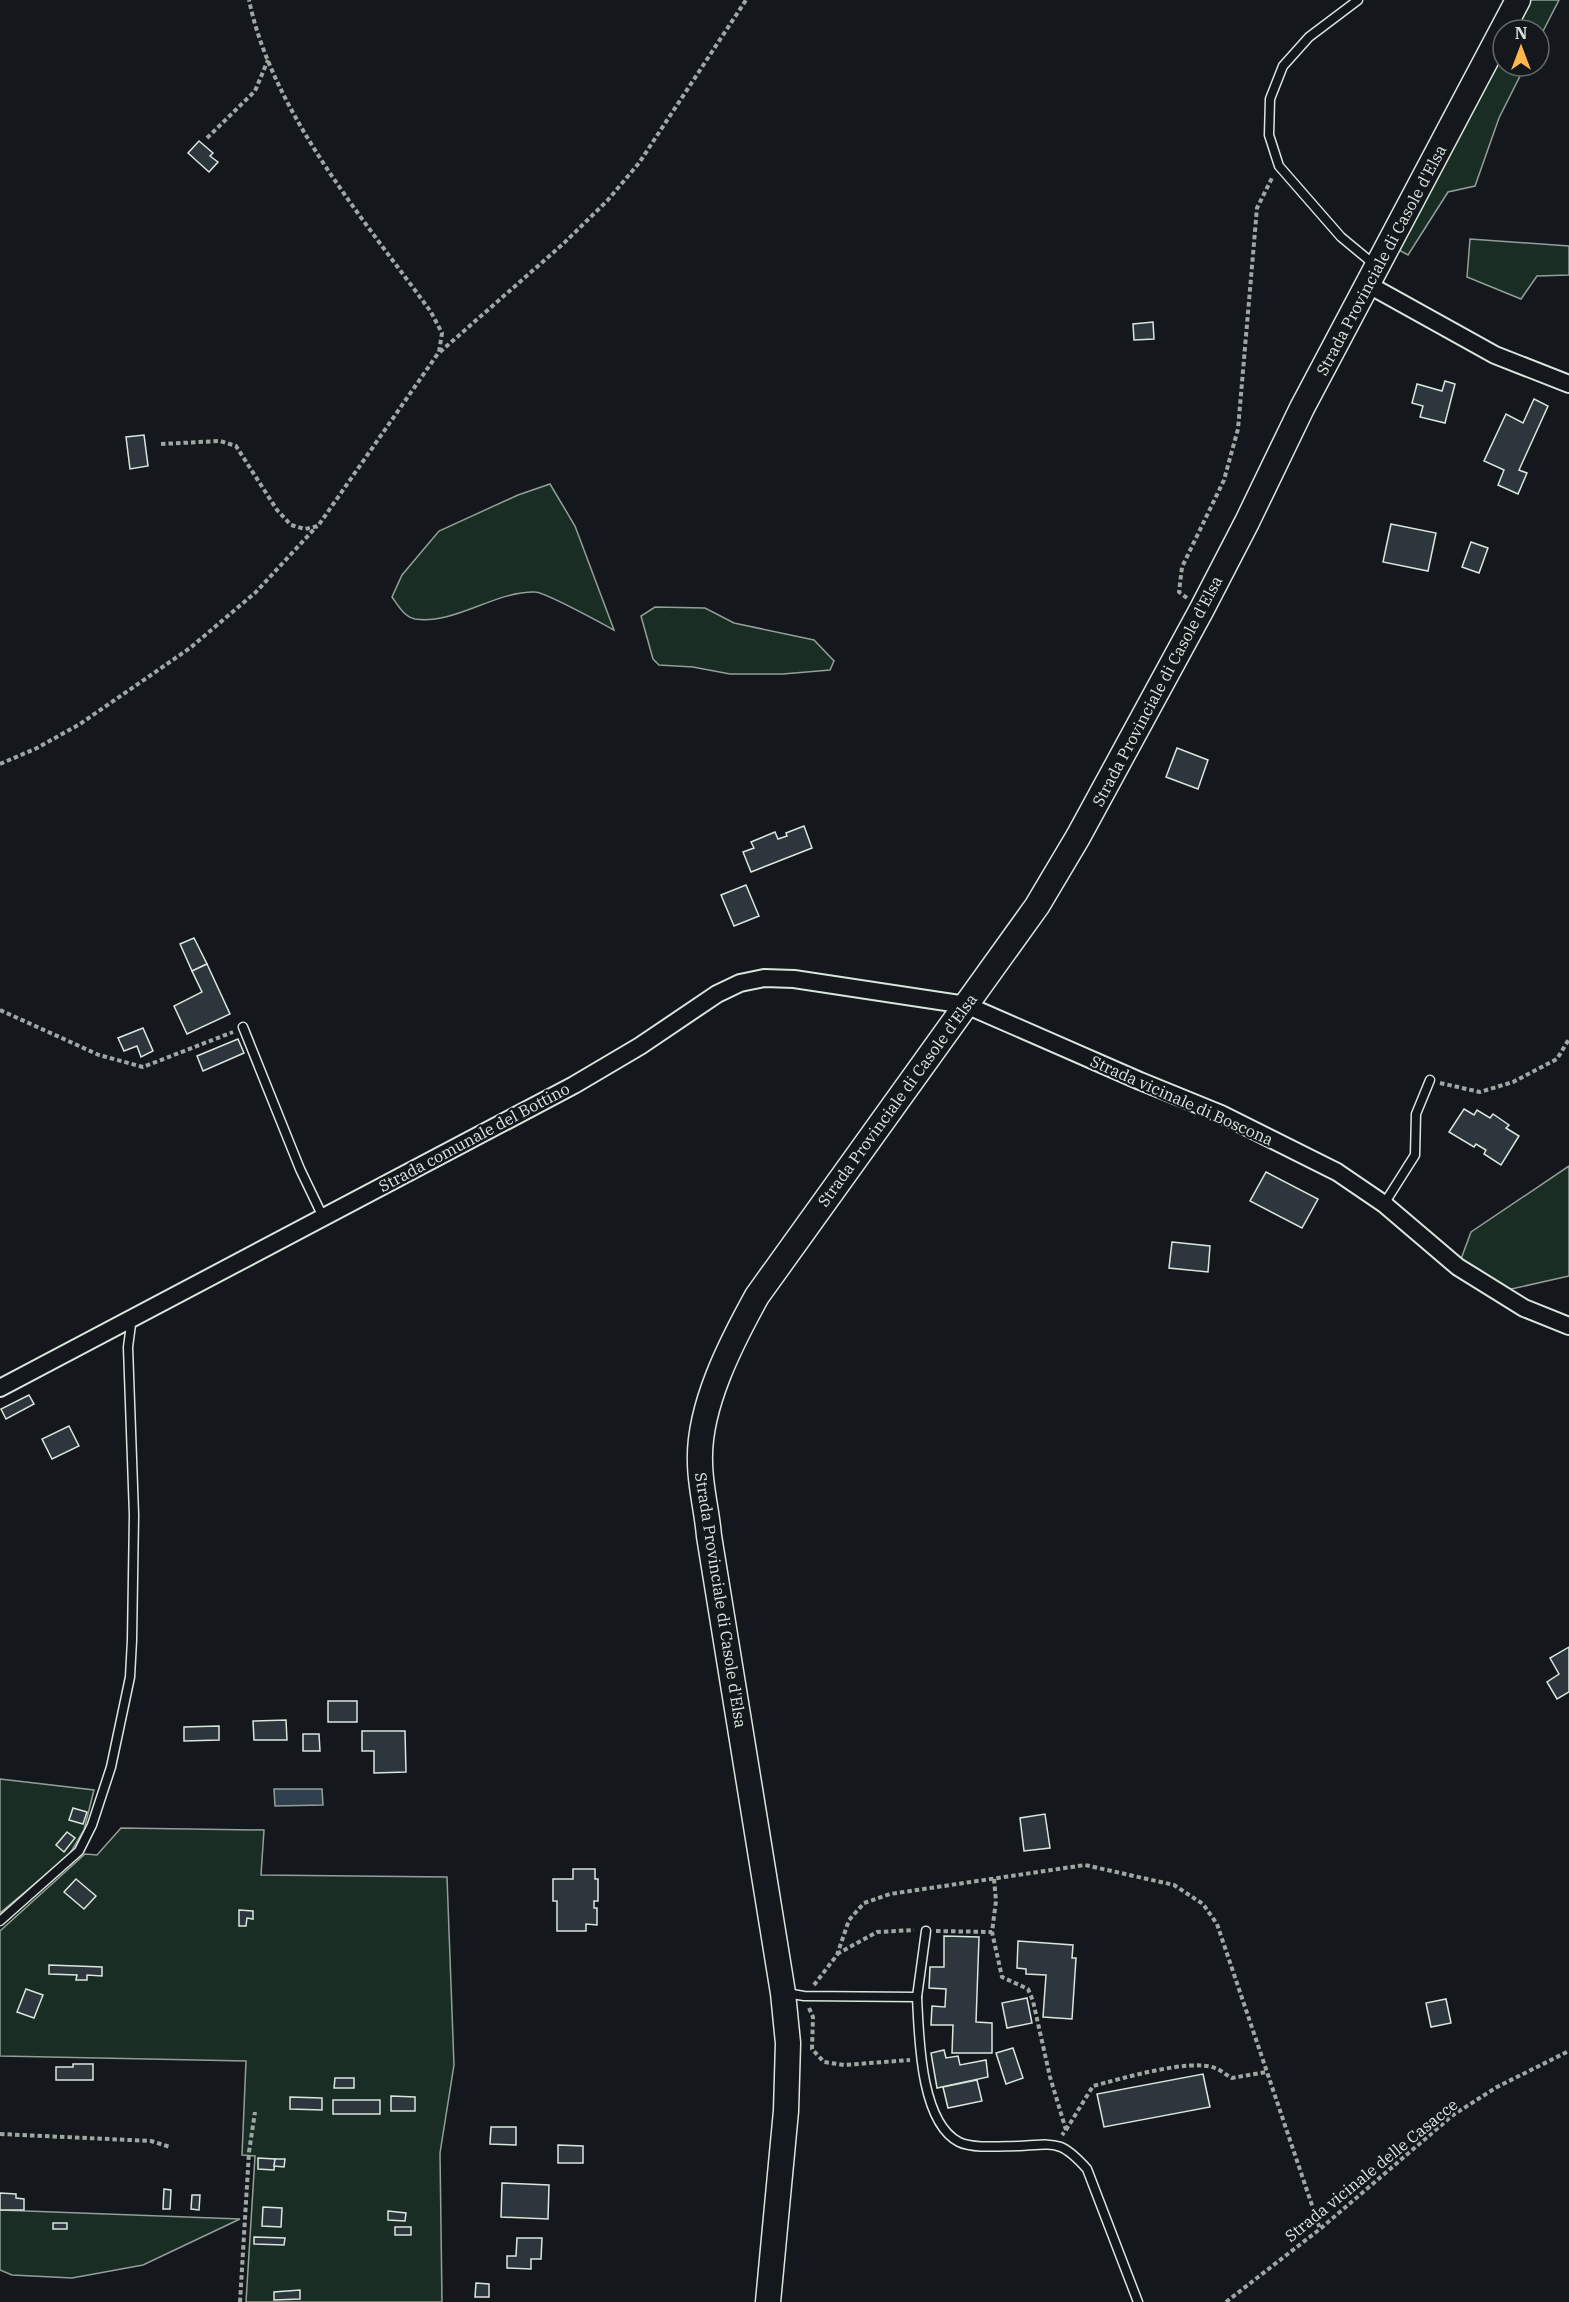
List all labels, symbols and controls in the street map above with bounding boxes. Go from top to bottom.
north arrow [1491,18,1551,78]
text: N [1515,23,1527,43]
street label: Strada Provinciale di Casole d'Elsa [1312,141,1451,379]
street label: Strada Provinciale di Casole d'Elsa [1088,572,1227,810]
street label: Strada Provinciale di Casole d'Elsa [813,989,981,1210]
street label: Strada vicinale di Boscona [1087,1051,1277,1150]
street label: Strada comunale del Bottino [375,1078,573,1196]
street label: Strada Provinciale di Casole d'Elsa [691,1471,751,1729]
street label: Strada vicinale delle Casacce [1281,2094,1461,2246]

